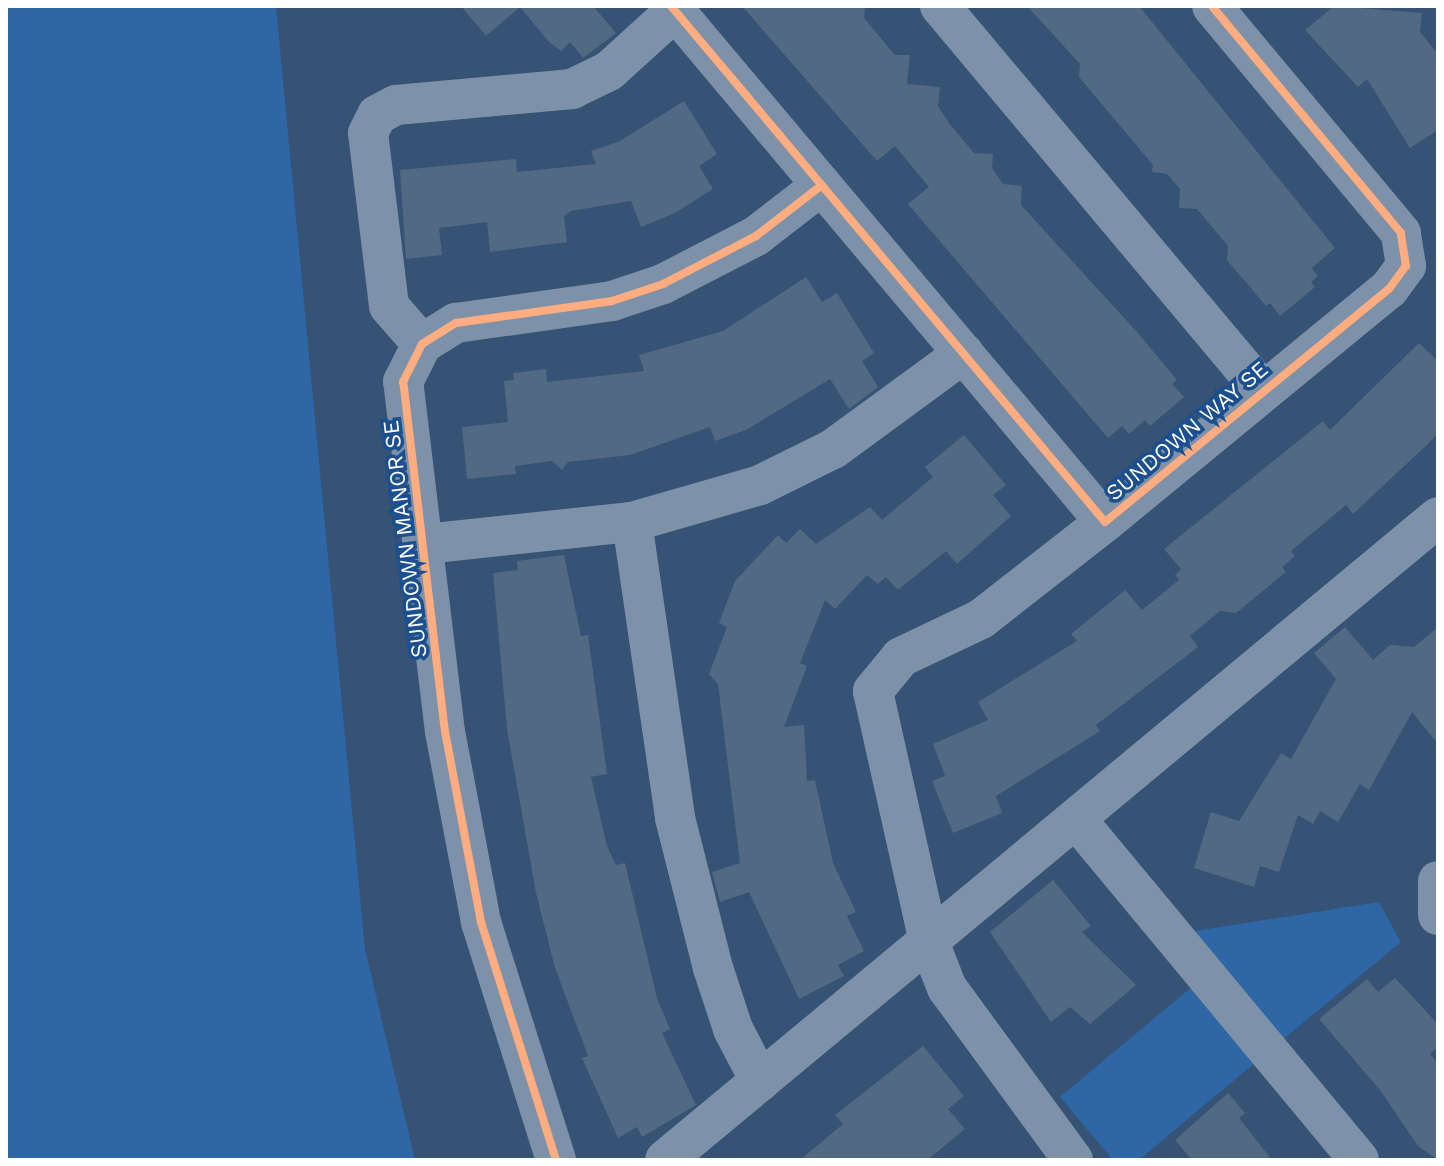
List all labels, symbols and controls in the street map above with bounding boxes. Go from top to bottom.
street label: SUNDOWN WAY SE [1100,355,1274,507]
street label: SUNDOWN MANOR SE [377,419,433,659]

